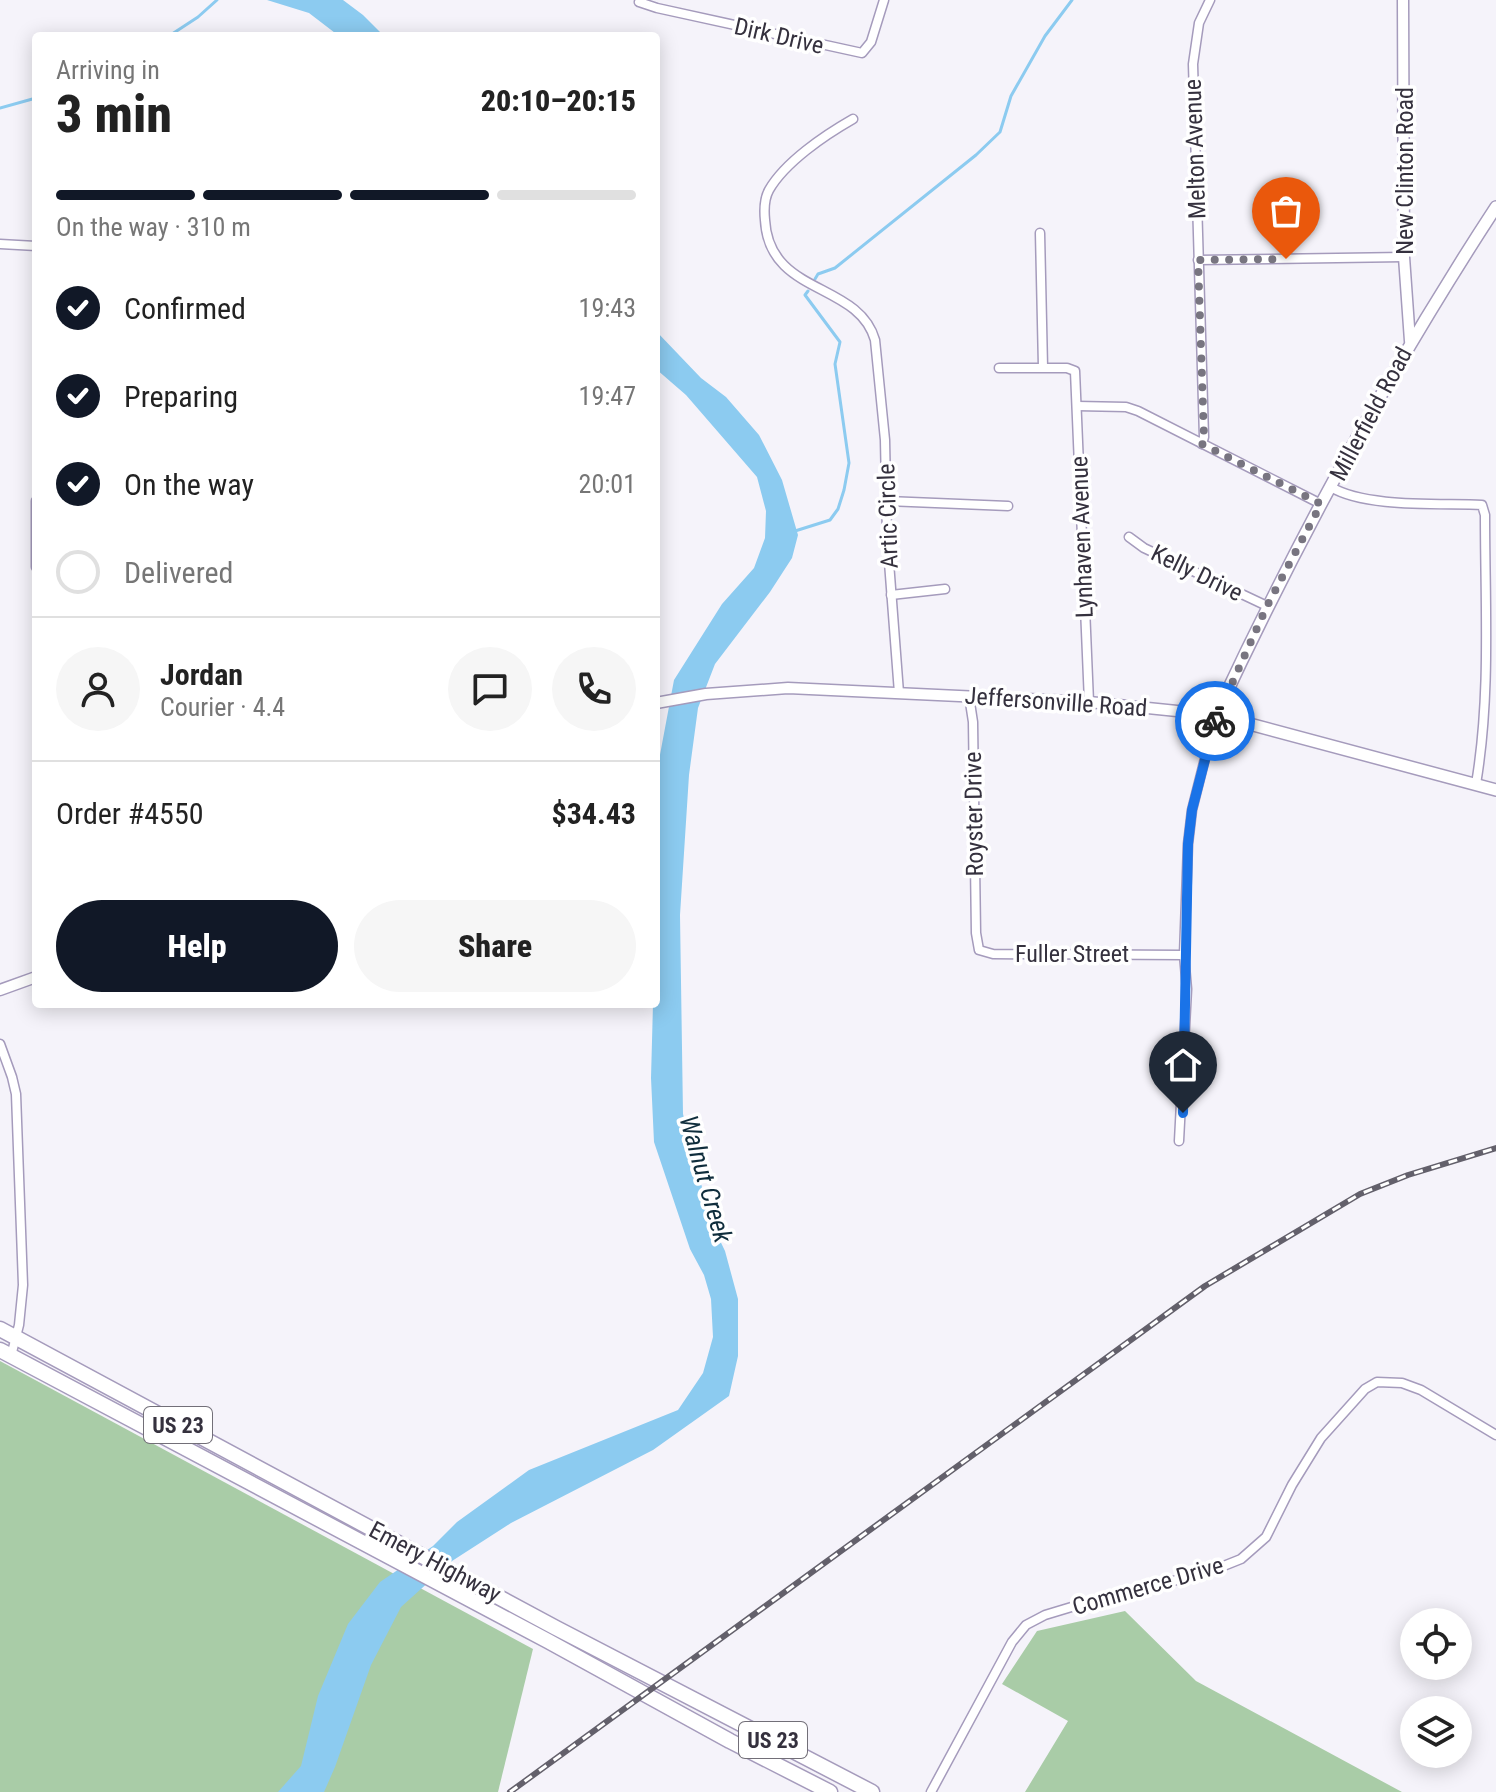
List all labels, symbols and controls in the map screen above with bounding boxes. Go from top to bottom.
street label: Dirk Drive [732,12,826,60]
text: Arriving in [56,55,160,85]
street label: Melton Avenue [1179,79,1211,219]
text: 20:10–20:15 [481,83,636,118]
text: 3 min [56,84,172,145]
street label: New Clinton Road [1391,87,1419,255]
pin [1252,177,1320,259]
icon: bag [1264,189,1308,233]
text: On the way · 310 m [56,212,251,242]
icon: check [56,286,100,330]
text: Confirmed [124,291,246,326]
text: 19:43 [579,293,636,323]
street label: Millerfield Road [1324,342,1418,486]
icon: check [56,374,100,418]
text: Preparing [124,379,238,414]
text: 19:47 [579,381,636,411]
street label: Lynhaven Avenue [1065,456,1099,618]
icon: check [56,462,100,506]
street label: Artic Circle [872,463,904,569]
text: On the way [124,467,254,502]
text: 20:01 [579,469,636,499]
street label: Kelly Drive [1147,539,1247,607]
text: Delivered [124,555,233,590]
button: person [56,647,140,731]
button: chat [448,647,532,731]
button: phone [552,647,636,731]
text: Jordan [160,657,243,692]
courier [1175,681,1255,761]
street label: Jeffersonville Road [964,682,1148,722]
text: Courier · 4.4 [160,692,285,722]
icon: bike [1193,699,1237,743]
street label: Royster Drive [959,751,989,877]
text: Order #4550 [56,796,204,831]
text: $34.43 [551,796,636,831]
button: Help [56,900,338,992]
button: Share [354,900,636,992]
street label: Fuller Street [1015,940,1129,968]
pin [1149,1031,1217,1113]
icon: home [1161,1043,1205,1087]
water label: Walnut Creek [674,1112,739,1247]
road number: US 23 [144,1407,212,1443]
street label: Emery Highway [364,1516,506,1608]
street label: Commerce Drive [1069,1551,1227,1621]
map controls [1400,1608,1472,1768]
button: locate [1400,1608,1472,1680]
button: layers [1400,1696,1472,1768]
road number: US 23 [739,1722,807,1758]

